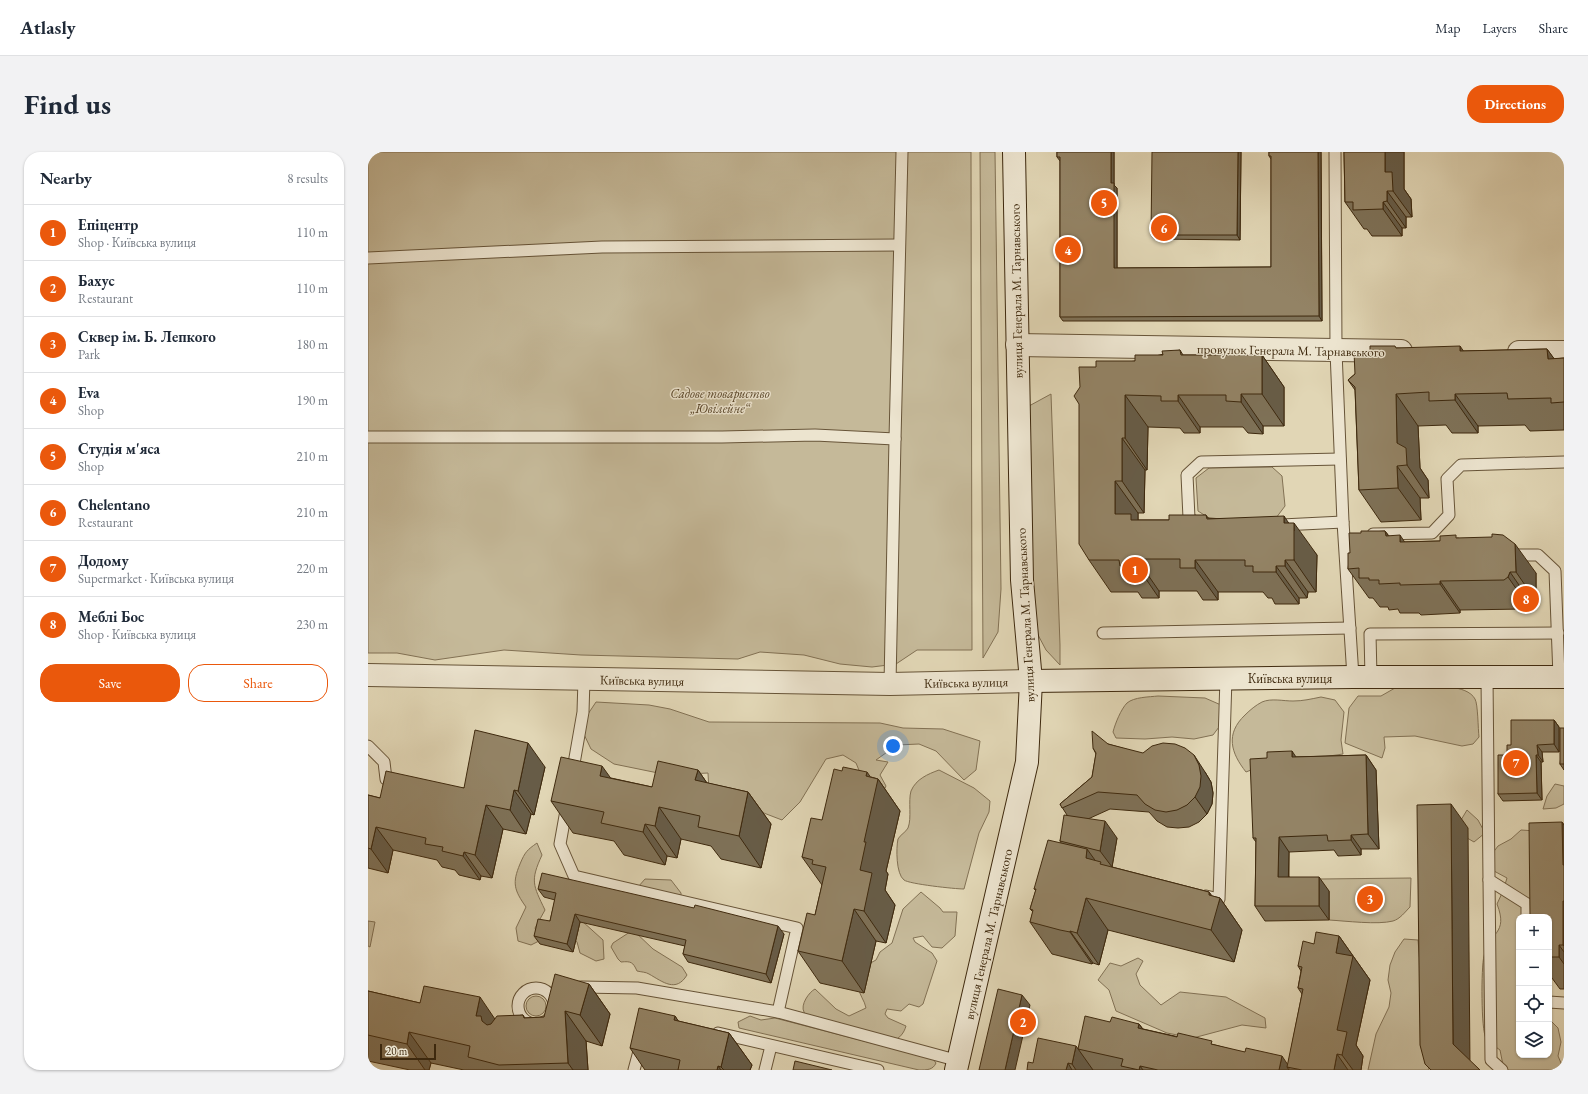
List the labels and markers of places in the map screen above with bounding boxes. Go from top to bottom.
pin: 5 [1091,188,1117,218]
pin: 6 [1151,213,1177,243]
pin: 4 [1055,235,1081,265]
pin: 1 [1122,555,1148,585]
pin: 8 [1513,584,1539,614]
pin: 7 [1503,748,1529,778]
pin: 3 [1357,884,1383,914]
pin: 2 [1010,1007,1036,1037]

